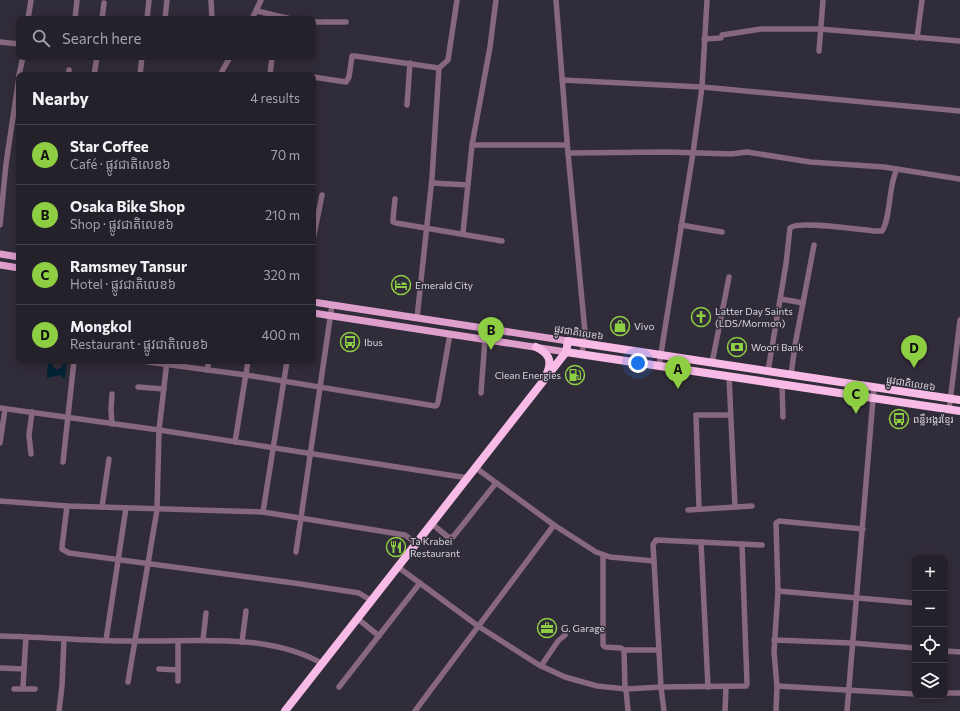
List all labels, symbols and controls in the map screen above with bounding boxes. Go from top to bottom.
search box [16,16,316,60]
icon: search [30,27,52,49]
text: Search here [62,29,141,47]
text: Nearby [32,88,89,109]
text: 4 results [250,90,300,106]
text: Star Coffee [70,137,149,155]
text: A [40,147,50,163]
text: 70 m [271,147,300,163]
text: Café · ផ្លូវជាតិលេខ៦ [70,156,171,172]
text: Osaka Bike Shop [70,197,185,215]
text: B [41,207,49,223]
text: 210 m [265,207,300,223]
text: Shop · ផ្លូវជាតិលេខ៦ [70,216,174,232]
text: Ramsmey Tansur [70,257,187,275]
text: C [41,267,49,283]
text: 320 m [263,267,300,283]
hotel icon: Emerald City [390,274,412,296]
text: Hotel · ផ្លូវជាតិលេខ៦ [70,276,176,292]
place label: Emerald City [415,279,473,291]
place label: Latter Day Saints (LDS/Mormon) [715,305,793,329]
church icon: Latter Day Saints (LDS/Mormon) [690,306,712,328]
shop icon: Vivo [609,315,631,337]
text: Mongkol [70,317,132,335]
pin: B [478,317,504,350]
place label: Vivo [634,320,654,332]
street label: ផ្លូវជាតិលេខ៦ [553,322,605,346]
text: D [40,327,50,343]
text: 400 m [261,327,300,343]
bus stop icon: Ibus [339,331,361,353]
pin: D [901,335,927,368]
text: Restaurant · ផ្លូវជាតិលេខ៦ [70,336,208,352]
place label: Ibus [364,336,383,348]
bank icon: Woori Bank [726,336,748,358]
place label: Woori Bank [751,341,804,353]
your location [628,353,648,373]
pin: A [665,356,691,389]
fuel station icon: Clean Energies [564,364,586,386]
place label: Clean Energies [495,369,561,381]
street label: ផ្លូវជាតិលេខ៦ [885,373,937,397]
pin: C [843,381,869,414]
bus stop icon: ពន្លឺអង្គរខ្មែរ [888,408,910,430]
place label: ពន្លឺអង្គរខ្មែរ [913,413,954,426]
place label: Ta Krabei Restaurant [410,535,460,559]
restaurant icon: Ta Krabei Restaurant [385,536,407,558]
map controls [912,555,948,699]
button: + [912,555,948,591]
button: − [912,591,948,627]
office icon: G. Garage [536,617,558,639]
place label: G. Garage [561,622,605,634]
button: locate [912,627,948,663]
button: layers [912,663,948,699]

